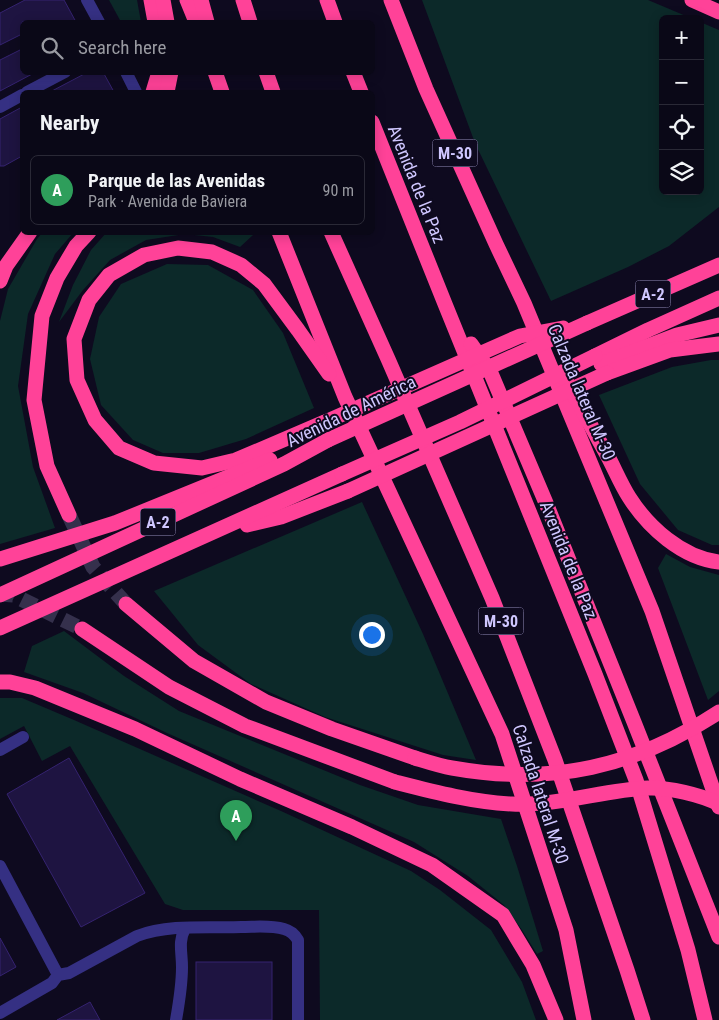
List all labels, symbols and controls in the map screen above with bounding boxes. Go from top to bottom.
map controls [659,15,704,195]
button: + [659,15,704,60]
search box [20,20,375,75]
icon: search [38,34,66,62]
text: Search here [78,36,166,59]
button: − [659,60,704,105]
button: locate [659,105,704,150]
text: Nearby [40,111,99,135]
street label: Avenida de la Paz [384,122,450,246]
road number: M-30 [432,140,478,167]
button: layers [659,150,704,195]
text: Parque de las Avenidas [88,169,265,192]
text: A [52,181,62,200]
text: 90 m [322,181,354,200]
text: Park · Avenida de Baviera [88,192,247,211]
road number: A-2 [636,280,670,308]
street label: Calzada lateral M-30 [544,321,620,463]
street label: Avenida de América [283,371,419,451]
street label: Avenida de la Paz [536,498,602,622]
road number: A-2 [140,508,176,536]
road number: M-30 [478,608,524,634]
your location [359,622,385,648]
street label: Calzada lateral M-30 [509,722,573,866]
pin: A [220,800,252,841]

